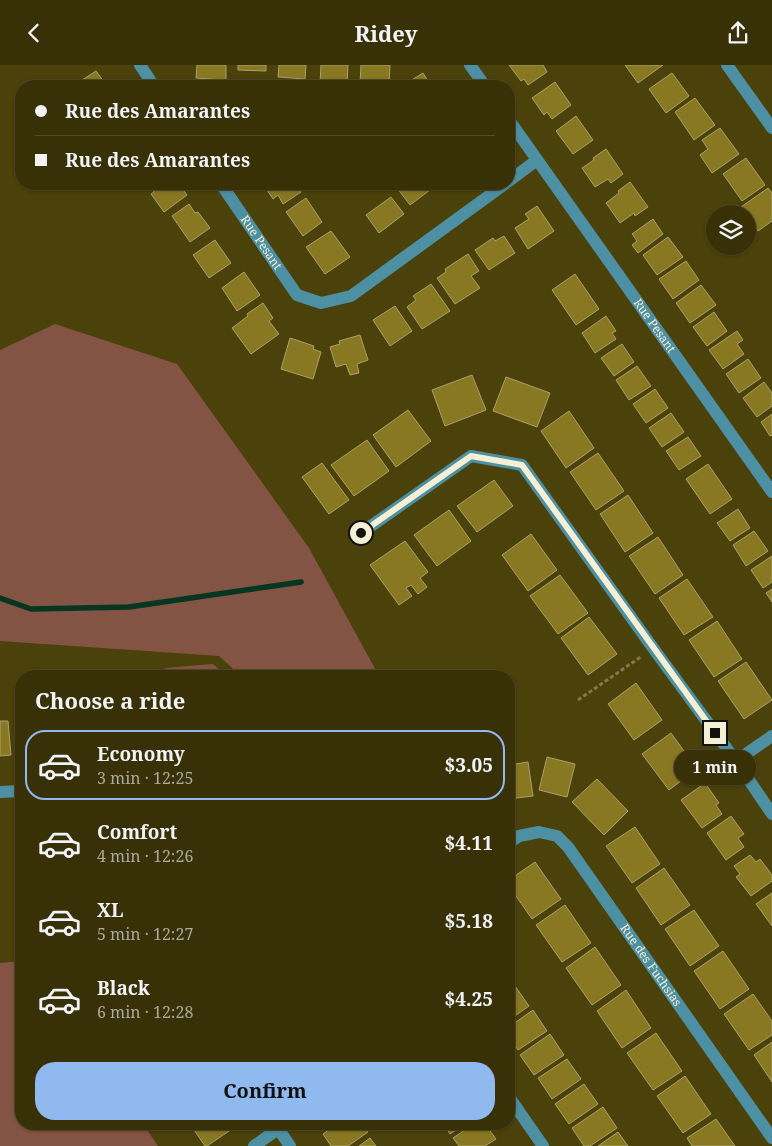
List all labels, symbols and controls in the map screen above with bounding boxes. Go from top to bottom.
text: Ridey [354,18,418,48]
icon: back [20,19,48,47]
icon: share [724,19,752,47]
text: Rue des Amarantes [65,98,250,124]
text: Rue des Amarantes [65,147,250,173]
map controls [706,205,756,255]
button: layers [706,205,756,255]
street label: Rue Pesant [237,212,286,273]
street label: Rue Pesant [630,295,680,356]
route start [350,522,372,544]
text: Choose a ride [35,685,185,715]
route end [704,722,726,744]
text: Economy [97,741,185,767]
icon: car [37,743,82,788]
callout: 1 min [674,751,756,785]
text: $3.05 [444,752,493,778]
text: 1 min [692,756,738,778]
text: 3 min · 12:25 [97,767,193,789]
text: Comfort [97,819,177,845]
icon: car [37,821,82,866]
text: $4.11 [444,830,493,856]
text: 4 min · 12:26 [97,845,193,867]
text: XL [97,897,123,923]
icon: car [37,899,82,944]
text: $5.18 [444,908,493,934]
street label: Rue des Fuchsias [616,920,686,1010]
text: 5 min · 12:27 [97,923,193,945]
text: Black [97,975,150,1001]
icon: car [37,977,82,1022]
text: $4.25 [444,986,493,1012]
text: 6 min · 12:28 [97,1001,193,1023]
button: Confirm [35,1062,495,1120]

